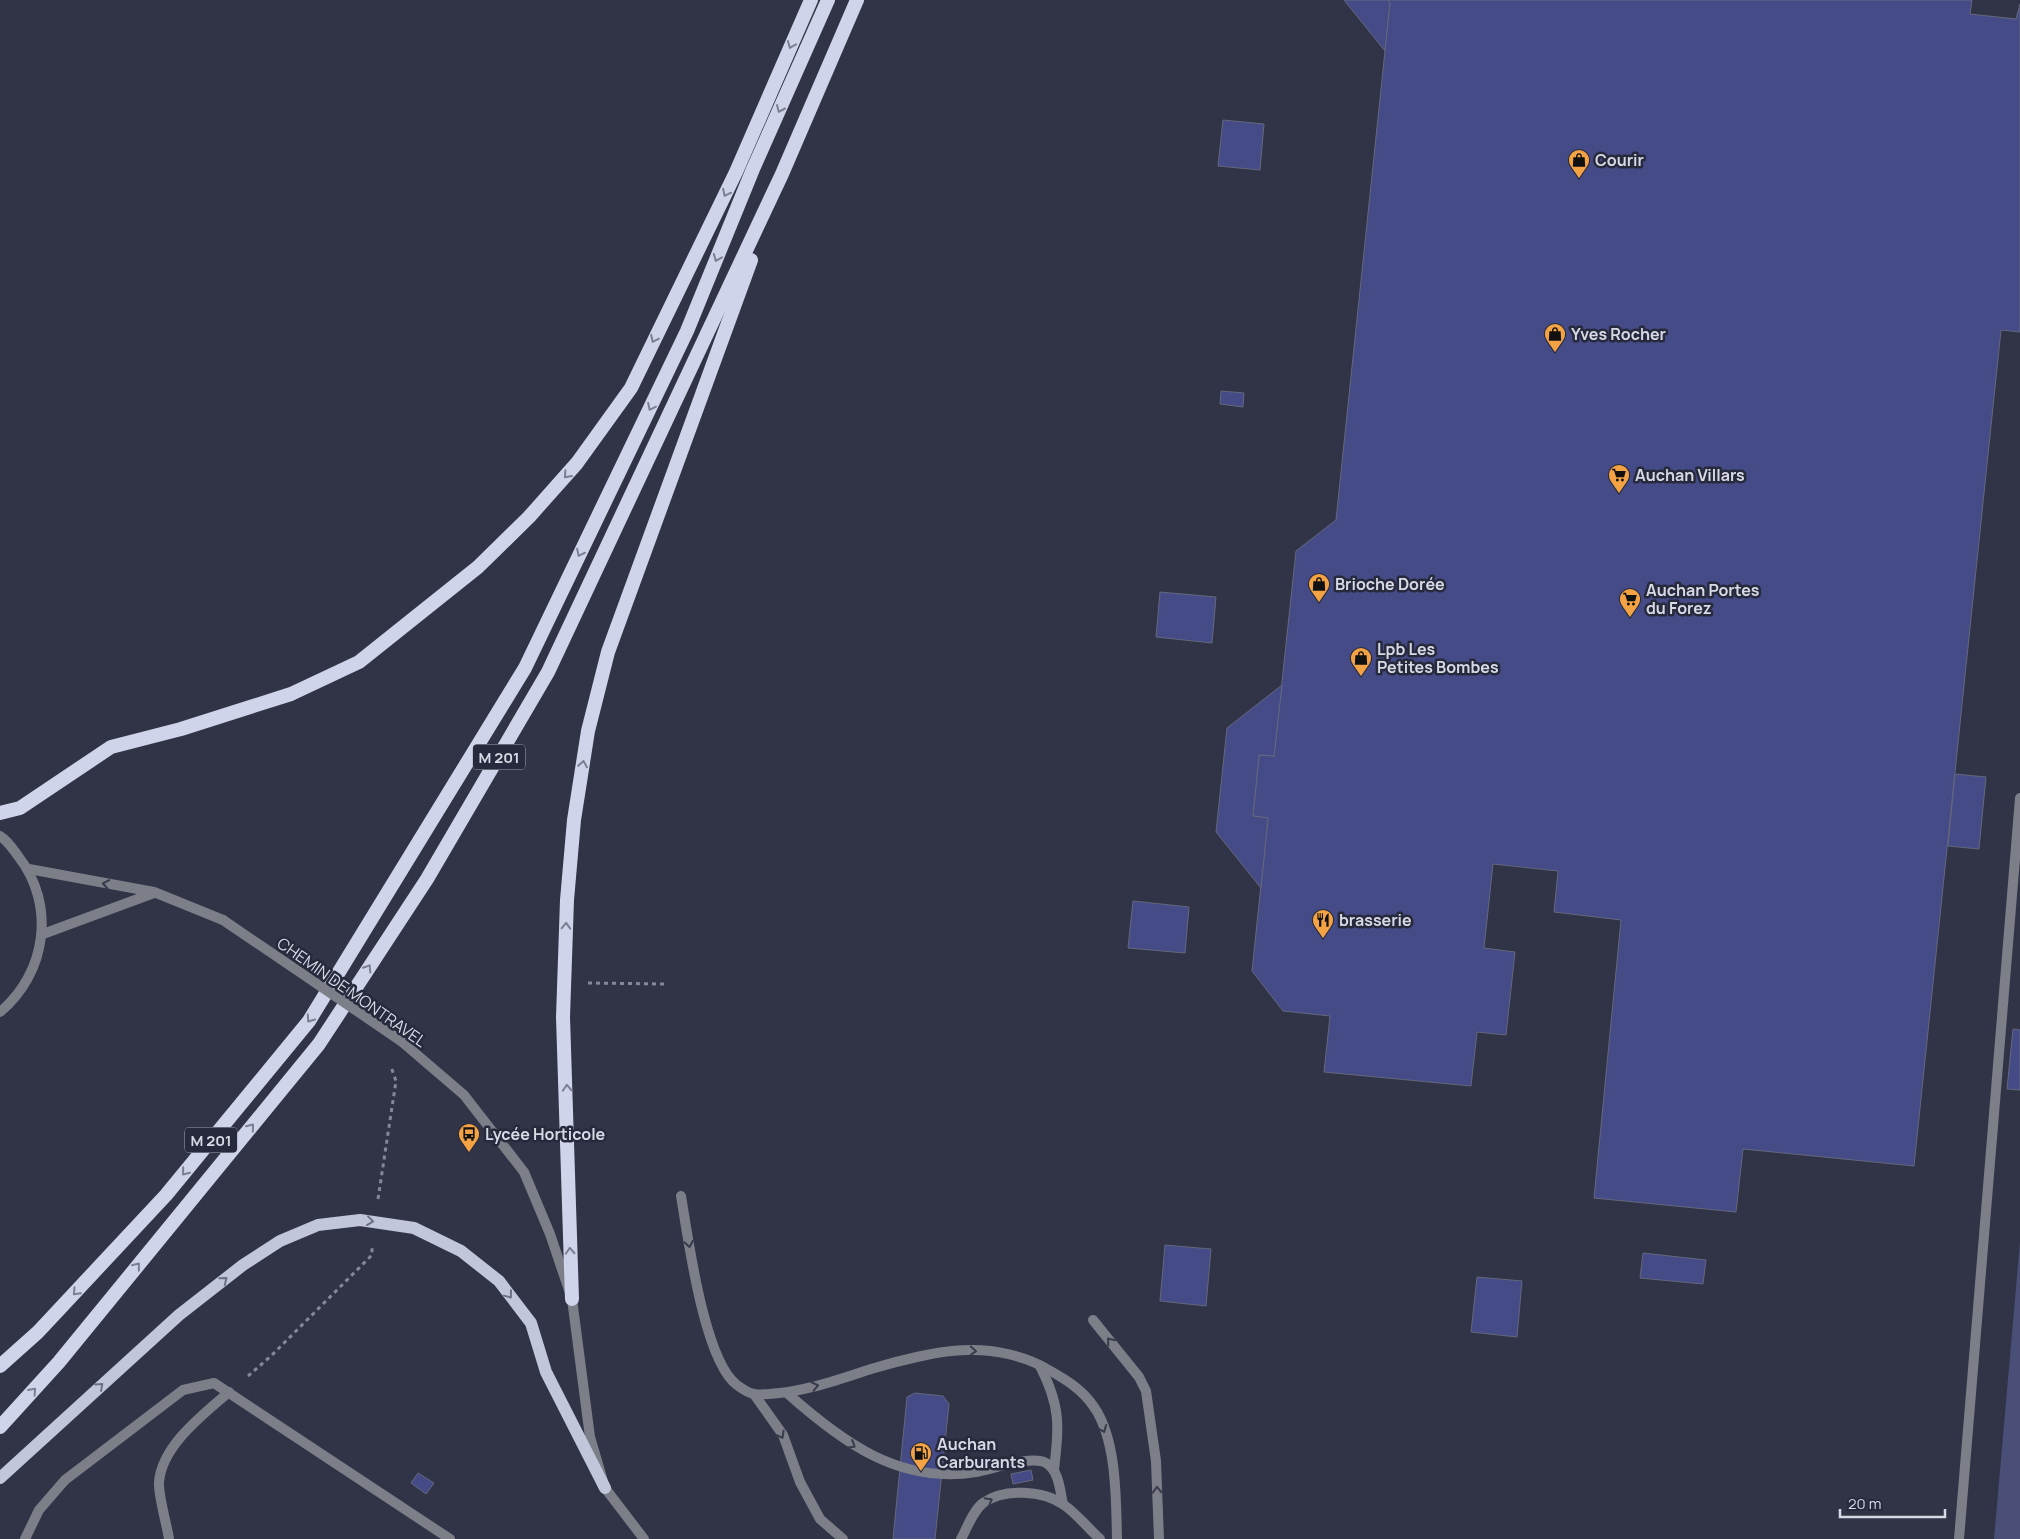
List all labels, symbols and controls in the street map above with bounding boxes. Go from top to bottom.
one-way arrow [787,40,798,49]
one-way arrow [775,104,786,113]
shop icon: Courir [1567,148,1591,179]
place label: Courir [1595,149,1644,171]
one-way arrow [722,188,732,197]
one-way arrow [712,254,722,262]
shop icon: Yves Rocher [1543,322,1567,353]
place label: Yves Rocher [1571,323,1666,345]
one-way arrow [651,334,661,343]
one-way arrow [647,402,657,411]
supermarket icon: Auchan Villars [1607,463,1631,494]
place label: Auchan Villars [1635,464,1745,486]
one-way arrow [563,470,572,479]
one-way arrow [576,548,587,557]
shop icon: Brioche Dorée [1307,572,1331,603]
place label: Brioche Dorée [1335,573,1445,595]
place label: Auchan Portes du Forez [1646,579,1760,619]
supermarket icon: Auchan Portes du Forez [1618,587,1642,618]
place label: Lpb Les Petites Bombes [1377,638,1499,678]
shop icon: Lpb Les Petites Bombes [1349,646,1373,677]
road number: M 201 [473,744,525,770]
one-way arrow [577,760,587,769]
one-way arrow [102,879,111,889]
restaurant icon: brasserie [1311,908,1335,939]
place label: brasserie [1339,909,1412,931]
one-way arrow [561,922,572,930]
street label: CHEMIN DE MONTRAVEL [273,932,431,1052]
one-way arrow [362,965,372,974]
one-way arrow [307,1013,316,1023]
one-way arrow [561,1084,572,1092]
bus stop icon: Lycée Horticole [457,1122,481,1153]
place label: Lycée Horticole [485,1123,606,1145]
one-way arrow [246,1124,254,1133]
road number: M 201 [185,1128,237,1152]
one-way arrow [183,1166,191,1175]
one-way arrow [366,1215,374,1226]
one-way arrow [684,1239,694,1248]
one-way arrow [564,1247,575,1255]
one-way arrow [132,1263,141,1272]
one-way arrow [218,1277,227,1286]
one-way arrow [73,1286,82,1295]
one-way arrow [503,1289,512,1299]
one-way arrow [1106,1337,1115,1346]
one-way arrow [969,1345,977,1356]
one-way arrow [810,1382,819,1392]
one-way arrow [95,1383,104,1392]
one-way arrow [27,1387,36,1396]
one-way arrow [1097,1424,1107,1433]
one-way arrow [775,1429,785,1438]
place label: Auchan Carburants [937,1433,1026,1473]
one-way arrow [847,1438,856,1448]
fuel station icon: Auchan Carburants [909,1441,933,1472]
one-way arrow [1152,1486,1162,1494]
scale bar [1840,1486,1945,1518]
text: 20 m [1848,1493,1881,1514]
one-way arrow [984,1497,993,1507]

